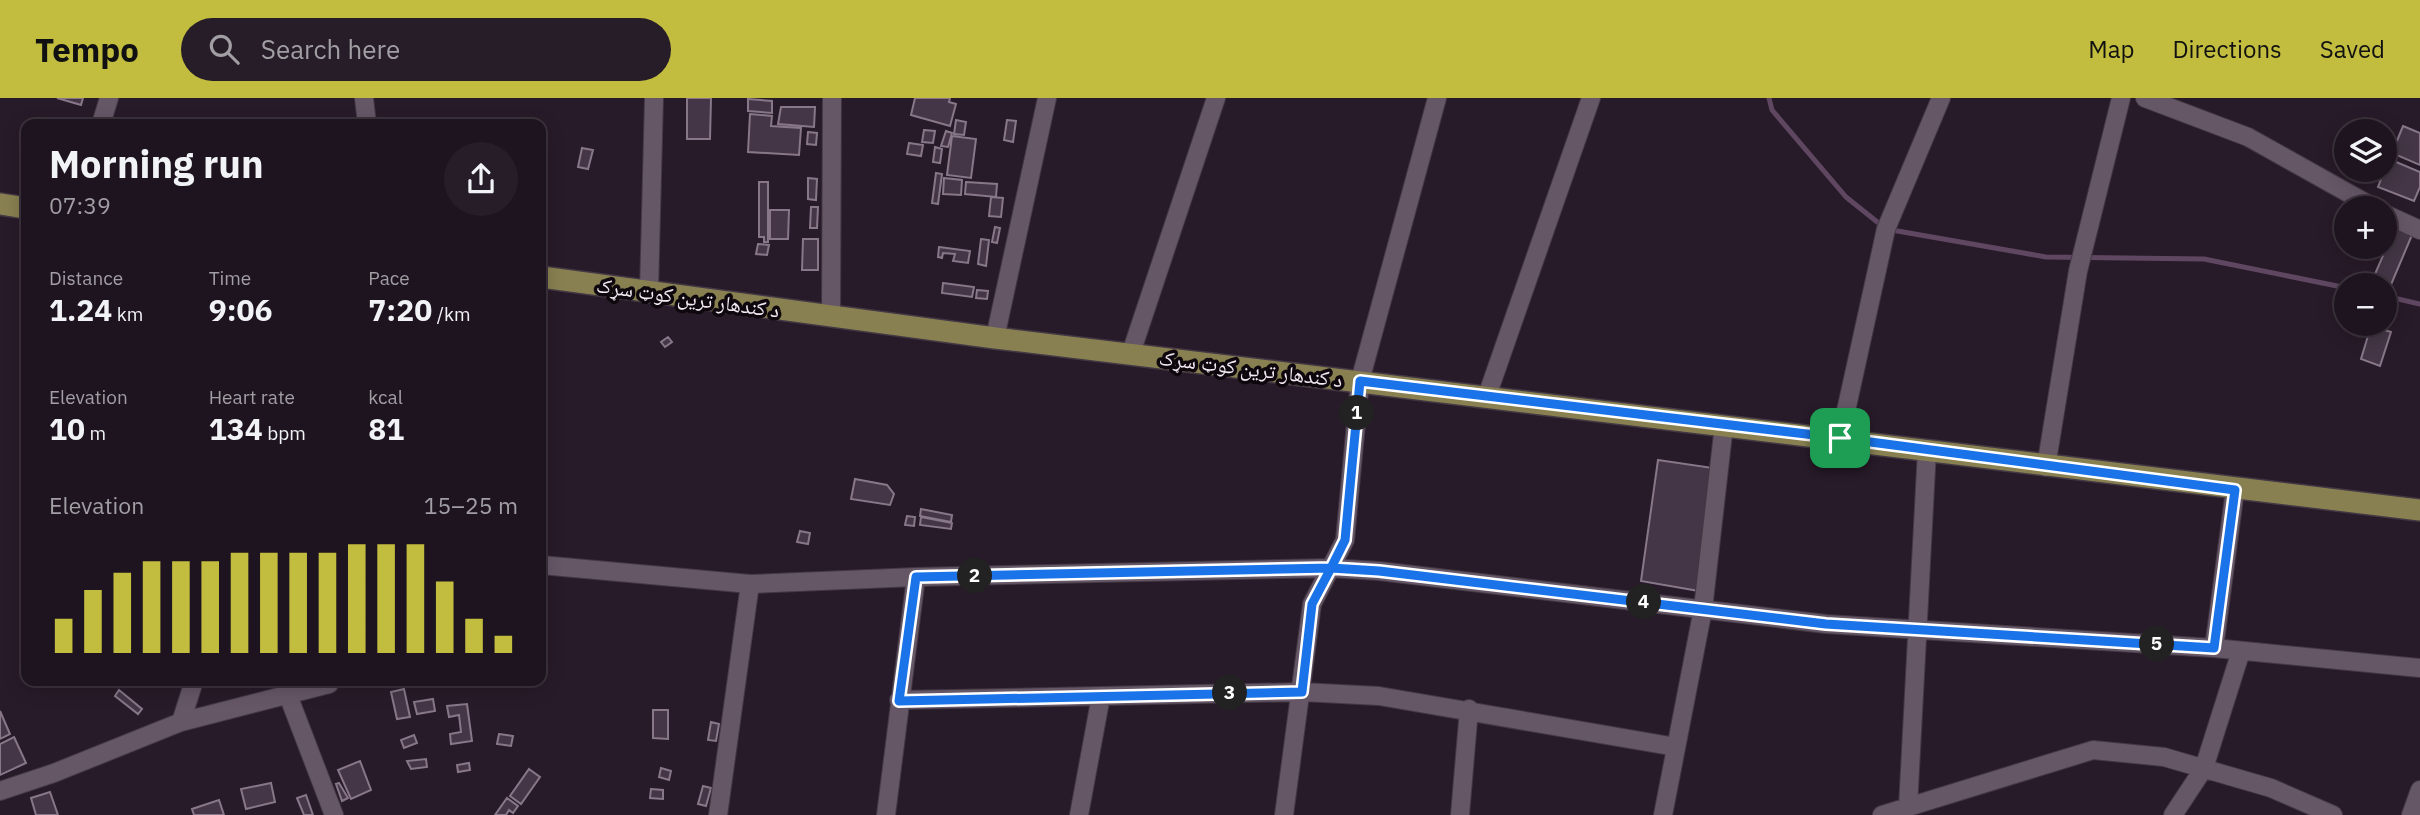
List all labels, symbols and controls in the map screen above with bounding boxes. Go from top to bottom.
search box [181,18,671,81]
text: Tempo [35,28,139,71]
icon: search [205,30,243,68]
text: Search here [261,32,400,66]
text: Map [2088,33,2134,65]
text: Directions [2172,33,2282,65]
text: Saved [2320,33,2385,65]
map controls [2334,119,2397,336]
button: layers [2334,119,2397,182]
text: Morning run [49,139,264,188]
button: share [444,142,518,216]
text: 07:39 [49,190,111,220]
button: + [2334,196,2397,259]
text: Distance [49,266,123,290]
text: Time [209,266,251,290]
text: Pace [368,266,410,290]
street label: د کندهار ترين کوټ سړک [595,270,781,324]
button: − [2334,273,2397,336]
text: 1.24 [49,290,112,329]
text: 9:06 [209,290,273,329]
text: 7:20 [368,290,432,329]
text: km [112,302,143,326]
text: /km [432,302,471,326]
street label: د کندهار ترين کوټ سړک [1158,343,1344,393]
text: Elevation [49,385,128,409]
text: Heart rate [209,385,295,409]
text: kcal [368,385,403,409]
pin: 1 [1340,396,1374,430]
text: 1 [1351,400,1362,424]
pin [1810,408,1870,468]
text: 10 [49,409,85,448]
text: 134 [209,409,263,448]
text: 81 [368,409,404,448]
icon: arrive [1821,419,1859,457]
text: m [85,421,106,445]
text: bpm [263,421,306,445]
text: Elevation [49,490,144,520]
text: 15–25 m [424,490,518,520]
pin: 2 [958,559,992,594]
text: 2 [969,563,980,587]
pin: 4 [1626,584,1662,620]
text: 4 [1638,589,1649,613]
pin: 5 [2140,626,2174,662]
text: 5 [2151,631,2162,655]
pin: 3 [1212,676,1248,710]
text: 3 [1224,680,1235,704]

